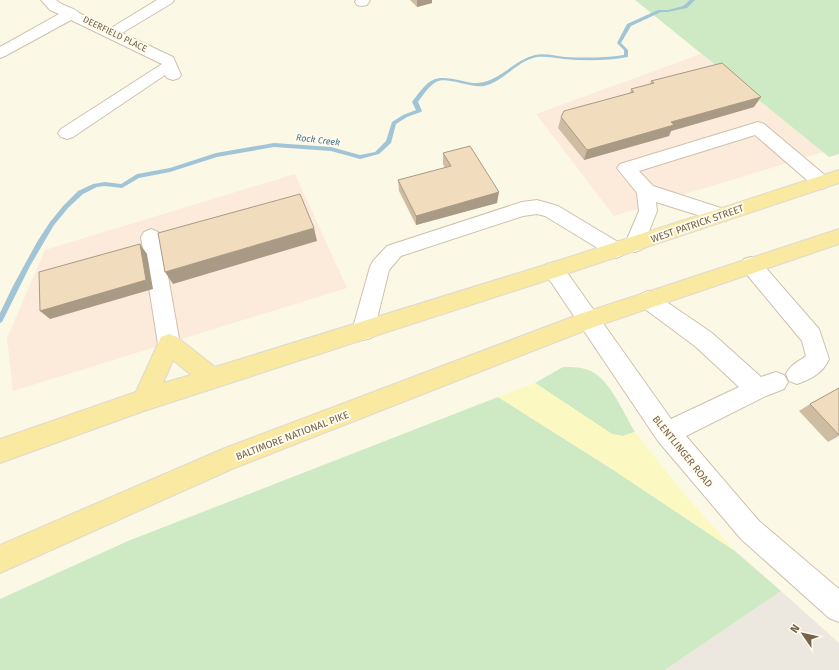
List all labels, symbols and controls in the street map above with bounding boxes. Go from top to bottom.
street label: DEERFIELD PLACE [81,14,149,54]
water label: Rock Creek [295,132,341,148]
street label: WEST PATRICK STREET [649,202,746,246]
street label: BALTIMORE NATIONAL PIKE [234,409,351,463]
street label: BLENTLINGER ROAD [650,413,715,490]
north arrow [783,614,823,654]
text: N [788,622,803,635]

